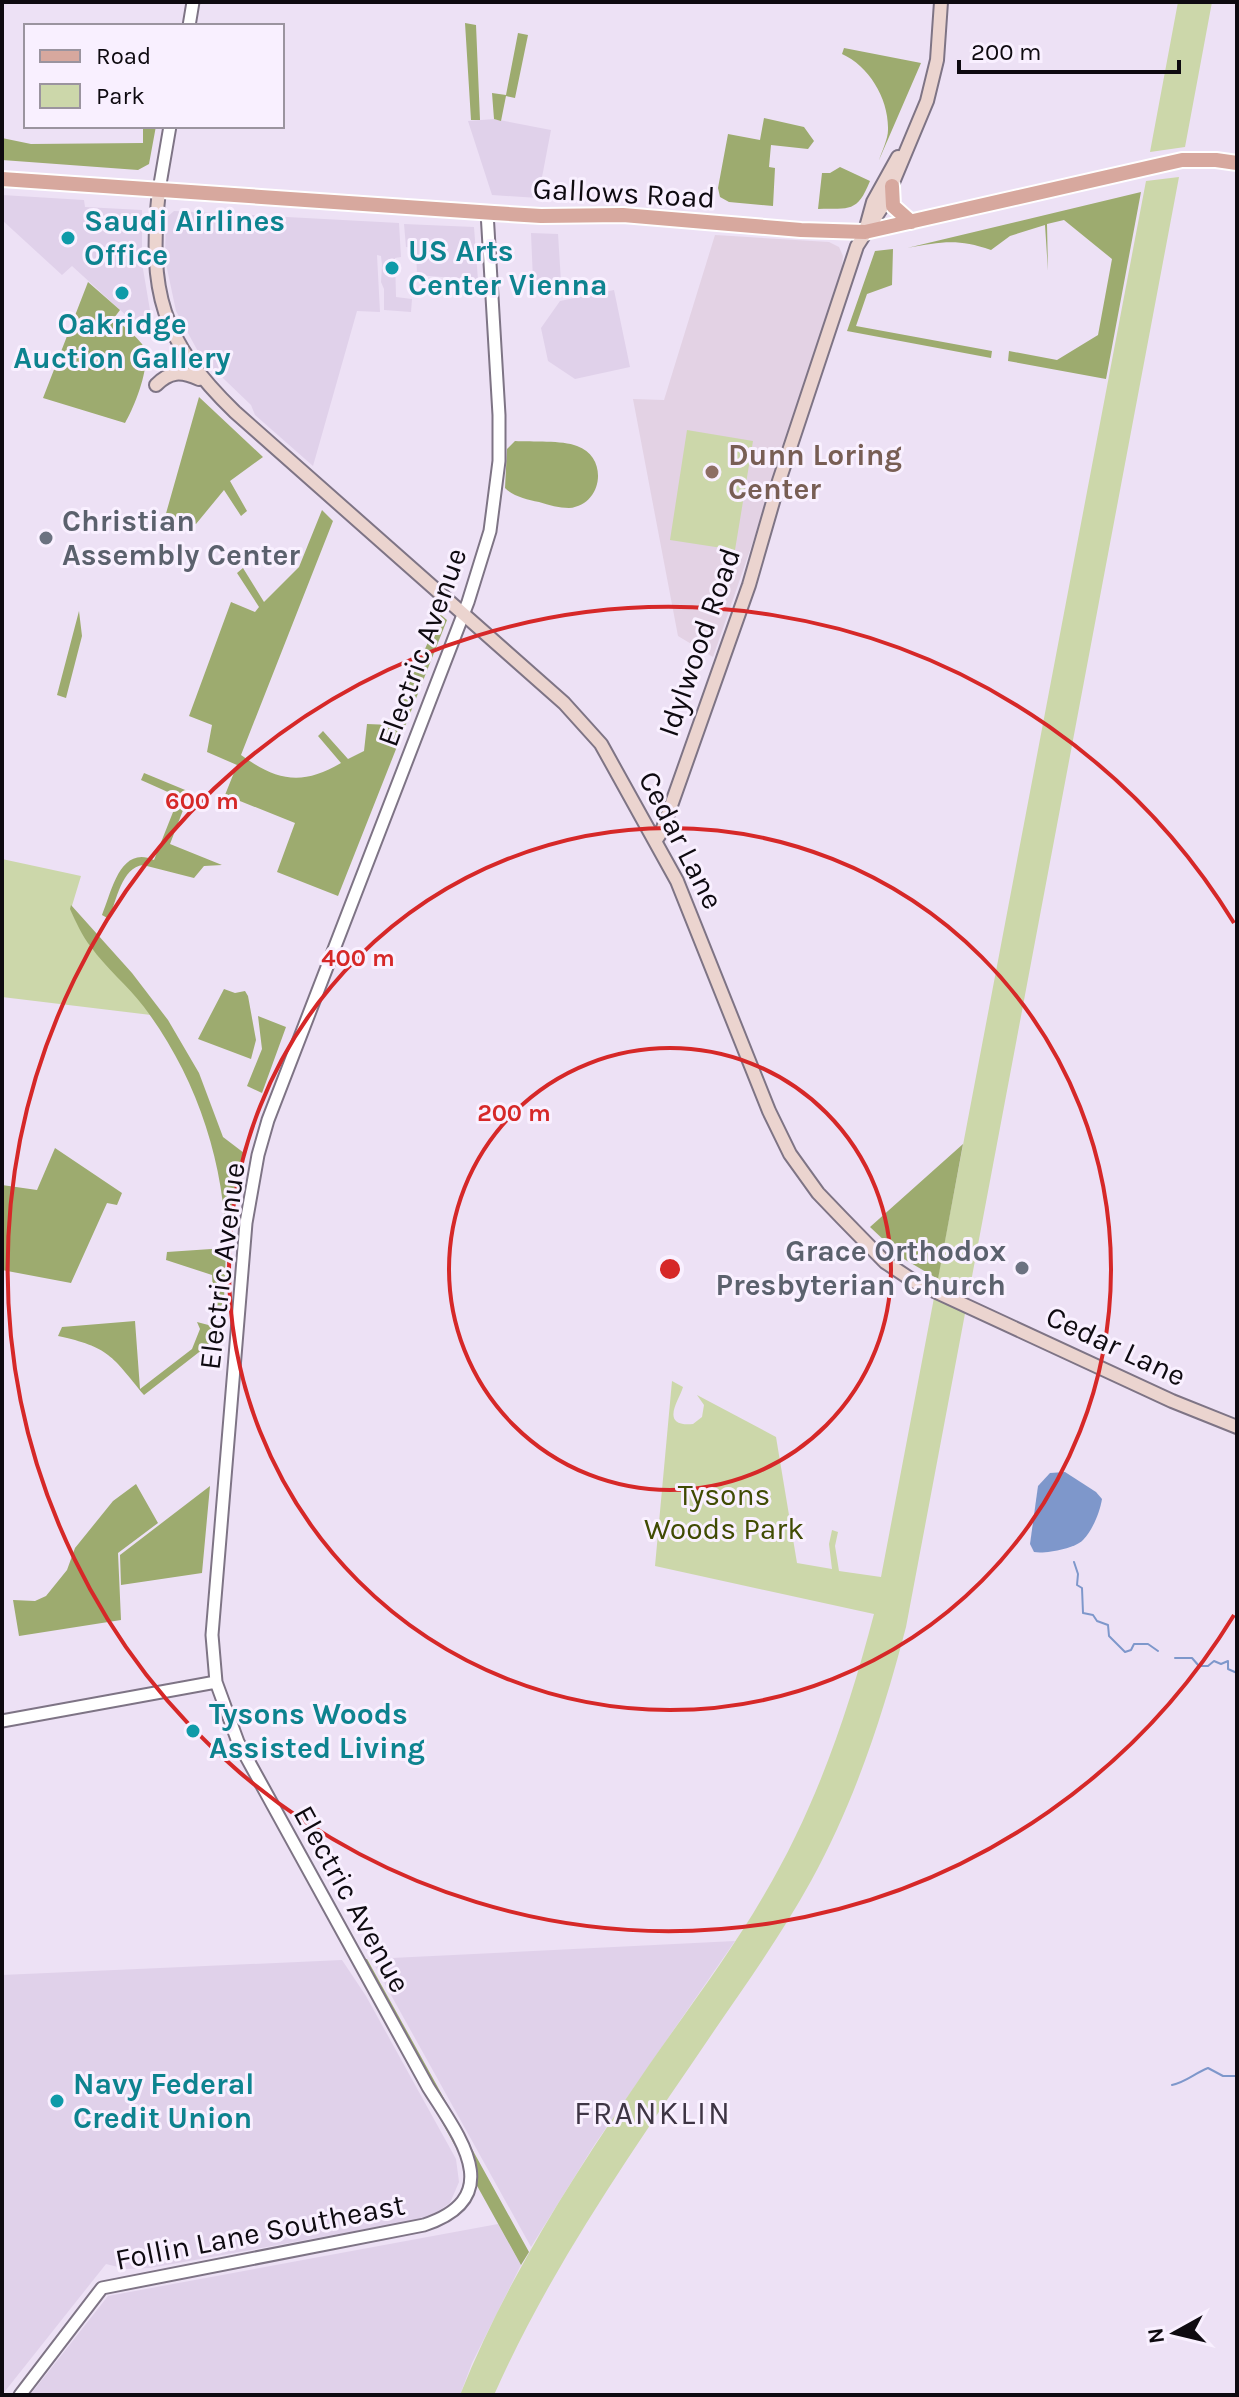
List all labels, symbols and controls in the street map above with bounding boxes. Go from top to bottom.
legend [24,24,284,128]
scale bar [959,24,1179,74]
text: 200 m [971,38,1042,66]
text: Road [96,42,151,70]
text: Park [96,82,145,110]
street label: Gallows Road [532,170,716,216]
place label: Saudi Airlines Office [84,203,285,273]
marker: Saudi Airlines Office [59,229,77,247]
place label: US Arts Center Vienna [408,233,607,303]
marker: US Arts Center Vienna [383,259,401,277]
marker: Oakridge Auction Gallery [113,284,131,302]
place label: Oakridge Auction Gallery [13,306,231,376]
place label: Dunn Loring Center [728,437,902,507]
marker: Dunn Loring Center [703,463,721,481]
place label: Christian Assembly Center [62,503,300,573]
marker: Christian Assembly Center [37,529,55,547]
street label: Electric Avenue [369,543,475,751]
street label: Idylwood Road [650,543,748,741]
street label: Cedar Lane [631,765,731,915]
text: 600 m [165,787,239,815]
text: 400 m [321,944,395,972]
text: 200 m [477,1099,551,1127]
street label: Electric Avenue [191,1160,253,1372]
place label: Grace Orthodox Presbyterian Church [716,1233,1006,1303]
centre of rings [656,1255,684,1283]
marker: Grace Orthodox Presbyterian Church [1013,1259,1031,1277]
street label: Cedar Lane [1040,1298,1192,1394]
park label: Tysons Woods Park [644,1477,804,1547]
place label: Tysons Woods Assisted Living [209,1696,425,1766]
marker: Tysons Woods Assisted Living [184,1722,202,1740]
street label: Electric Avenue [286,1799,418,1999]
place label: Navy Federal Credit Union [73,2066,254,2136]
marker: Navy Federal Credit Union [48,2092,66,2110]
district label: FRANKLIN [574,2095,732,2132]
street label: Follin Lane Southeast [112,2186,408,2278]
north arrow [1135,2293,1215,2373]
text: N [1142,2326,1170,2345]

